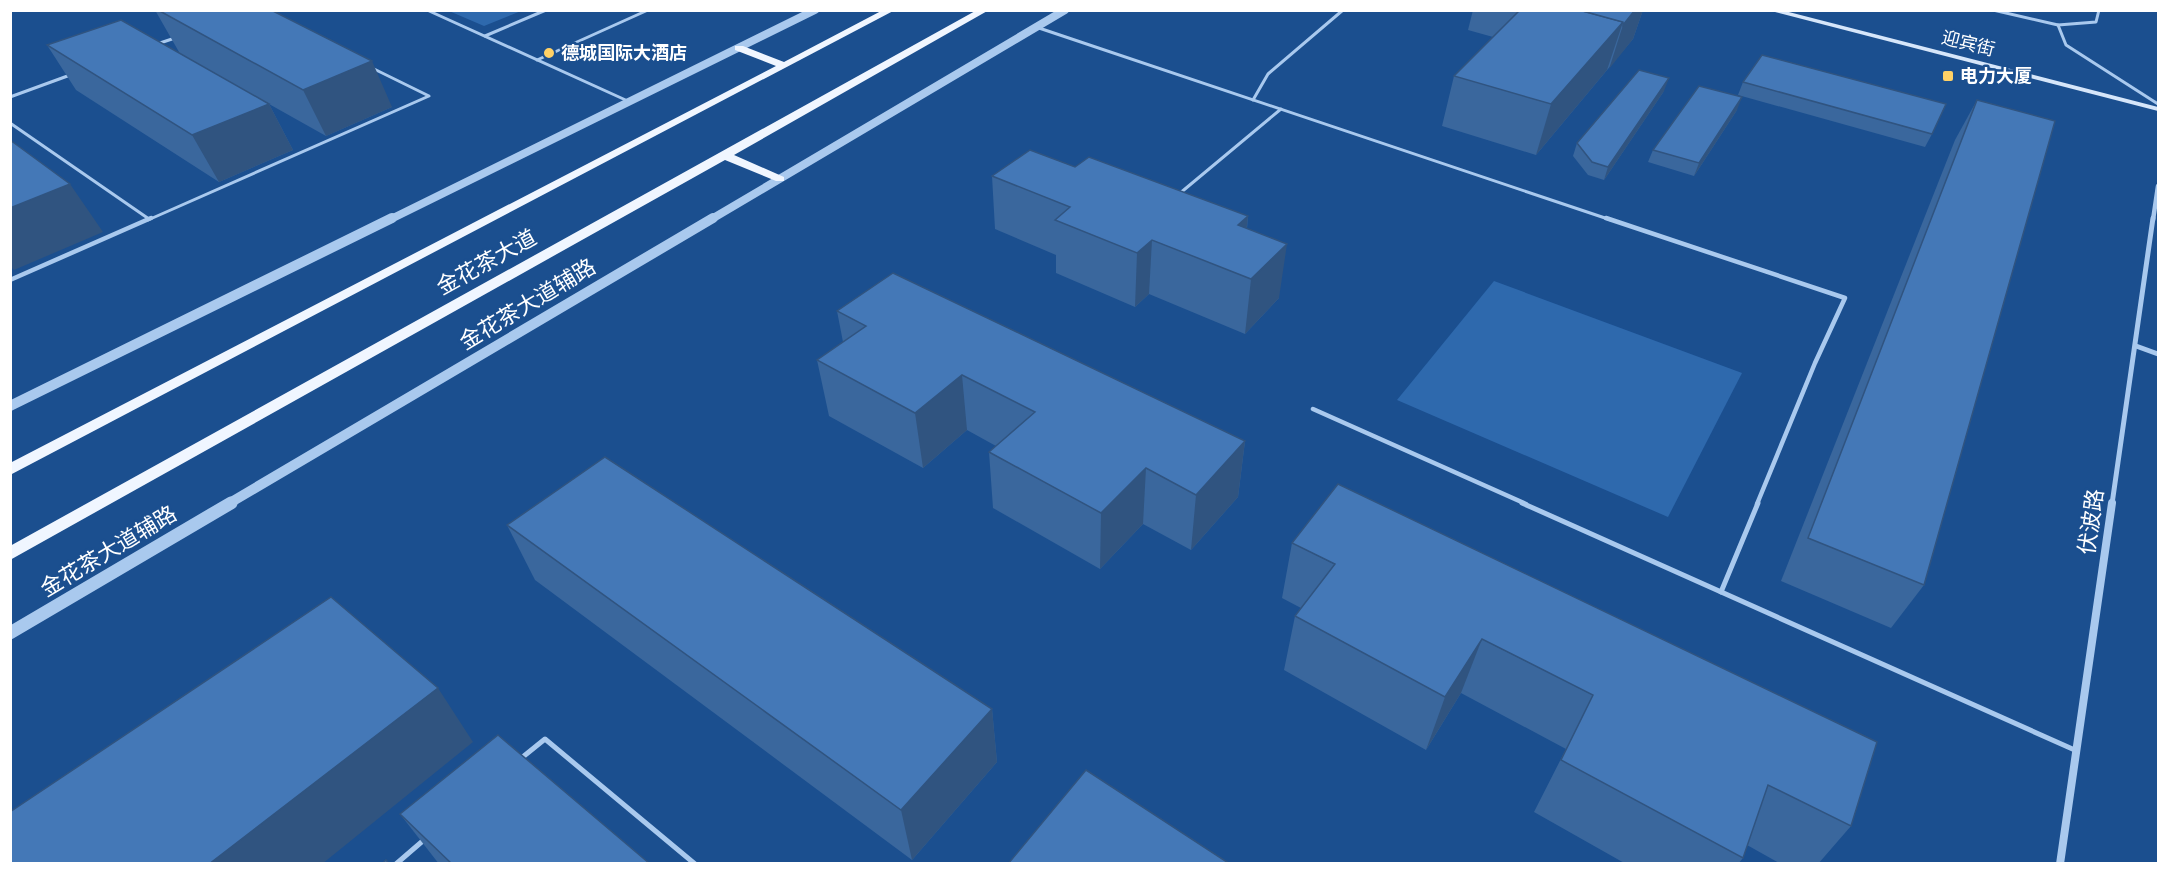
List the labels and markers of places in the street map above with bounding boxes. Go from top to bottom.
place label: 德城国际大酒店 [561,43,687,64]
marker: 德城国际大酒店 [542,46,556,60]
place label: 电力大厦 [1960,66,2032,87]
marker: 电力大厦 [1941,69,1955,83]

